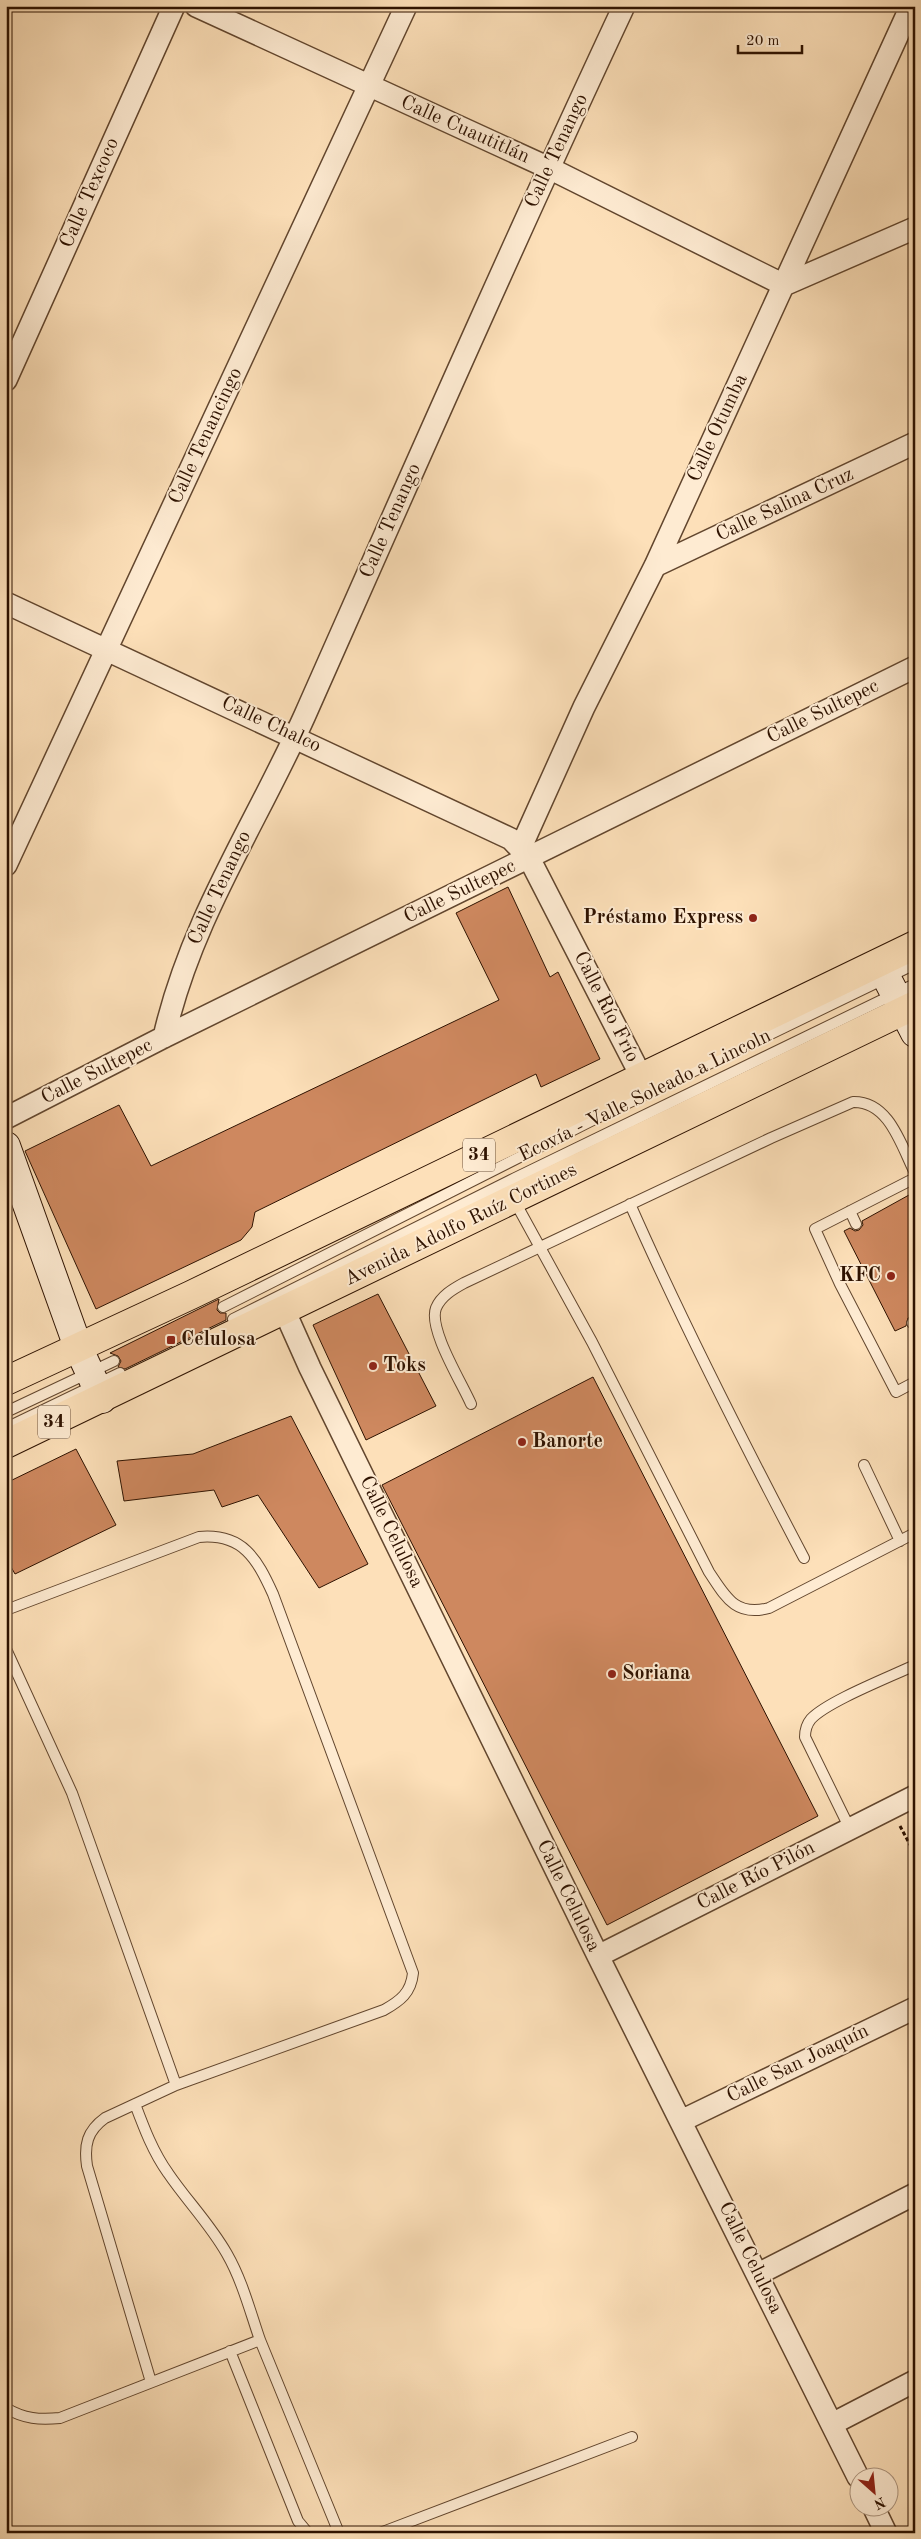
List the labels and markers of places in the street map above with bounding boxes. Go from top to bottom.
place label: Préstamo Express [583,908,743,928]
marker: Préstamo Express [747,912,759,924]
place label: KFC [839,1266,881,1286]
marker: KFC [885,1270,897,1282]
place label: Celulosa [181,1330,256,1350]
marker: Celulosa [165,1334,177,1346]
place label: Toks [383,1356,426,1376]
marker: Toks [367,1360,379,1372]
place label: Banorte [532,1432,603,1452]
marker: Banorte [516,1436,528,1448]
place label: Soriana [622,1664,691,1684]
marker: Soriana [606,1668,618,1680]

